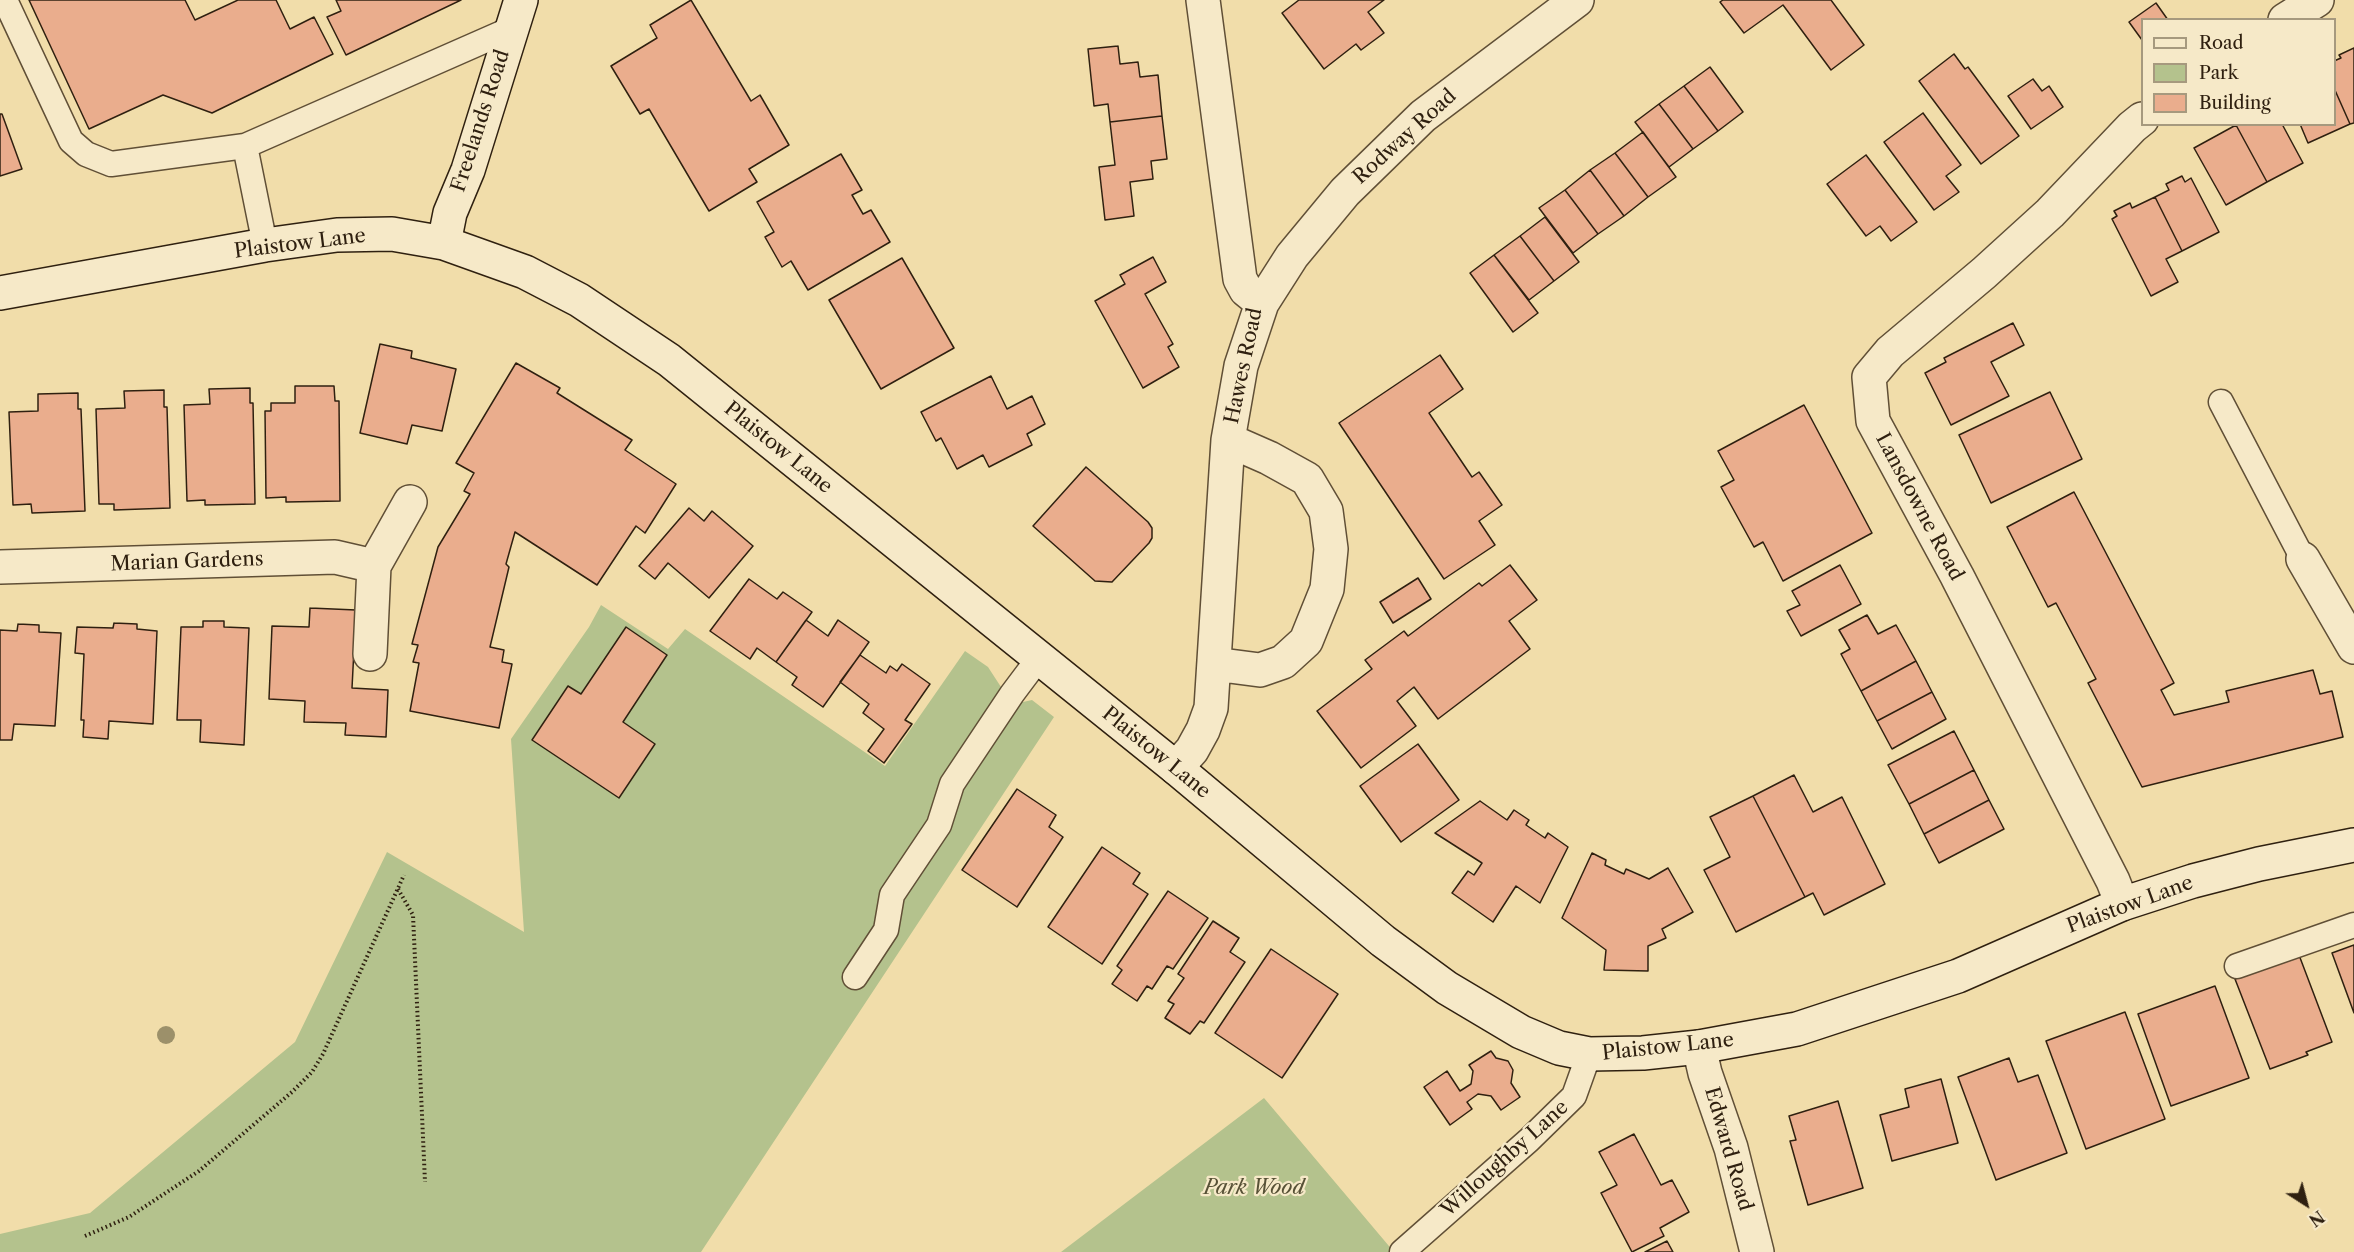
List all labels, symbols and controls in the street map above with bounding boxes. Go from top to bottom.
legend [2141,18,2336,126]
text: Road [2199,32,2244,54]
street label: Freelands Road [447,47,515,195]
text: Park [2199,62,2238,84]
street label: Rodway Road [1348,84,1462,190]
text: Building [2199,92,2271,114]
street label: Plaistow Lane [233,224,367,264]
street label: Hawes Road [1220,306,1268,426]
street label: Plaistow Lane [719,397,837,499]
street label: Lansdowne Road [1870,429,1968,585]
street label: Marian Gardens [110,547,264,577]
street label: Plaistow Lane [1097,702,1215,804]
street label: Plaistow Lane [2064,871,2196,939]
street label: Plaistow Lane [1601,1028,1735,1066]
street label: Edward Road [1699,1084,1757,1214]
street label: Willoughby Lane [1436,1096,1574,1222]
north arrow [2276,1174,2336,1234]
park label: Park Wood [1204,1176,1304,1200]
text: N [2305,1206,2328,1231]

